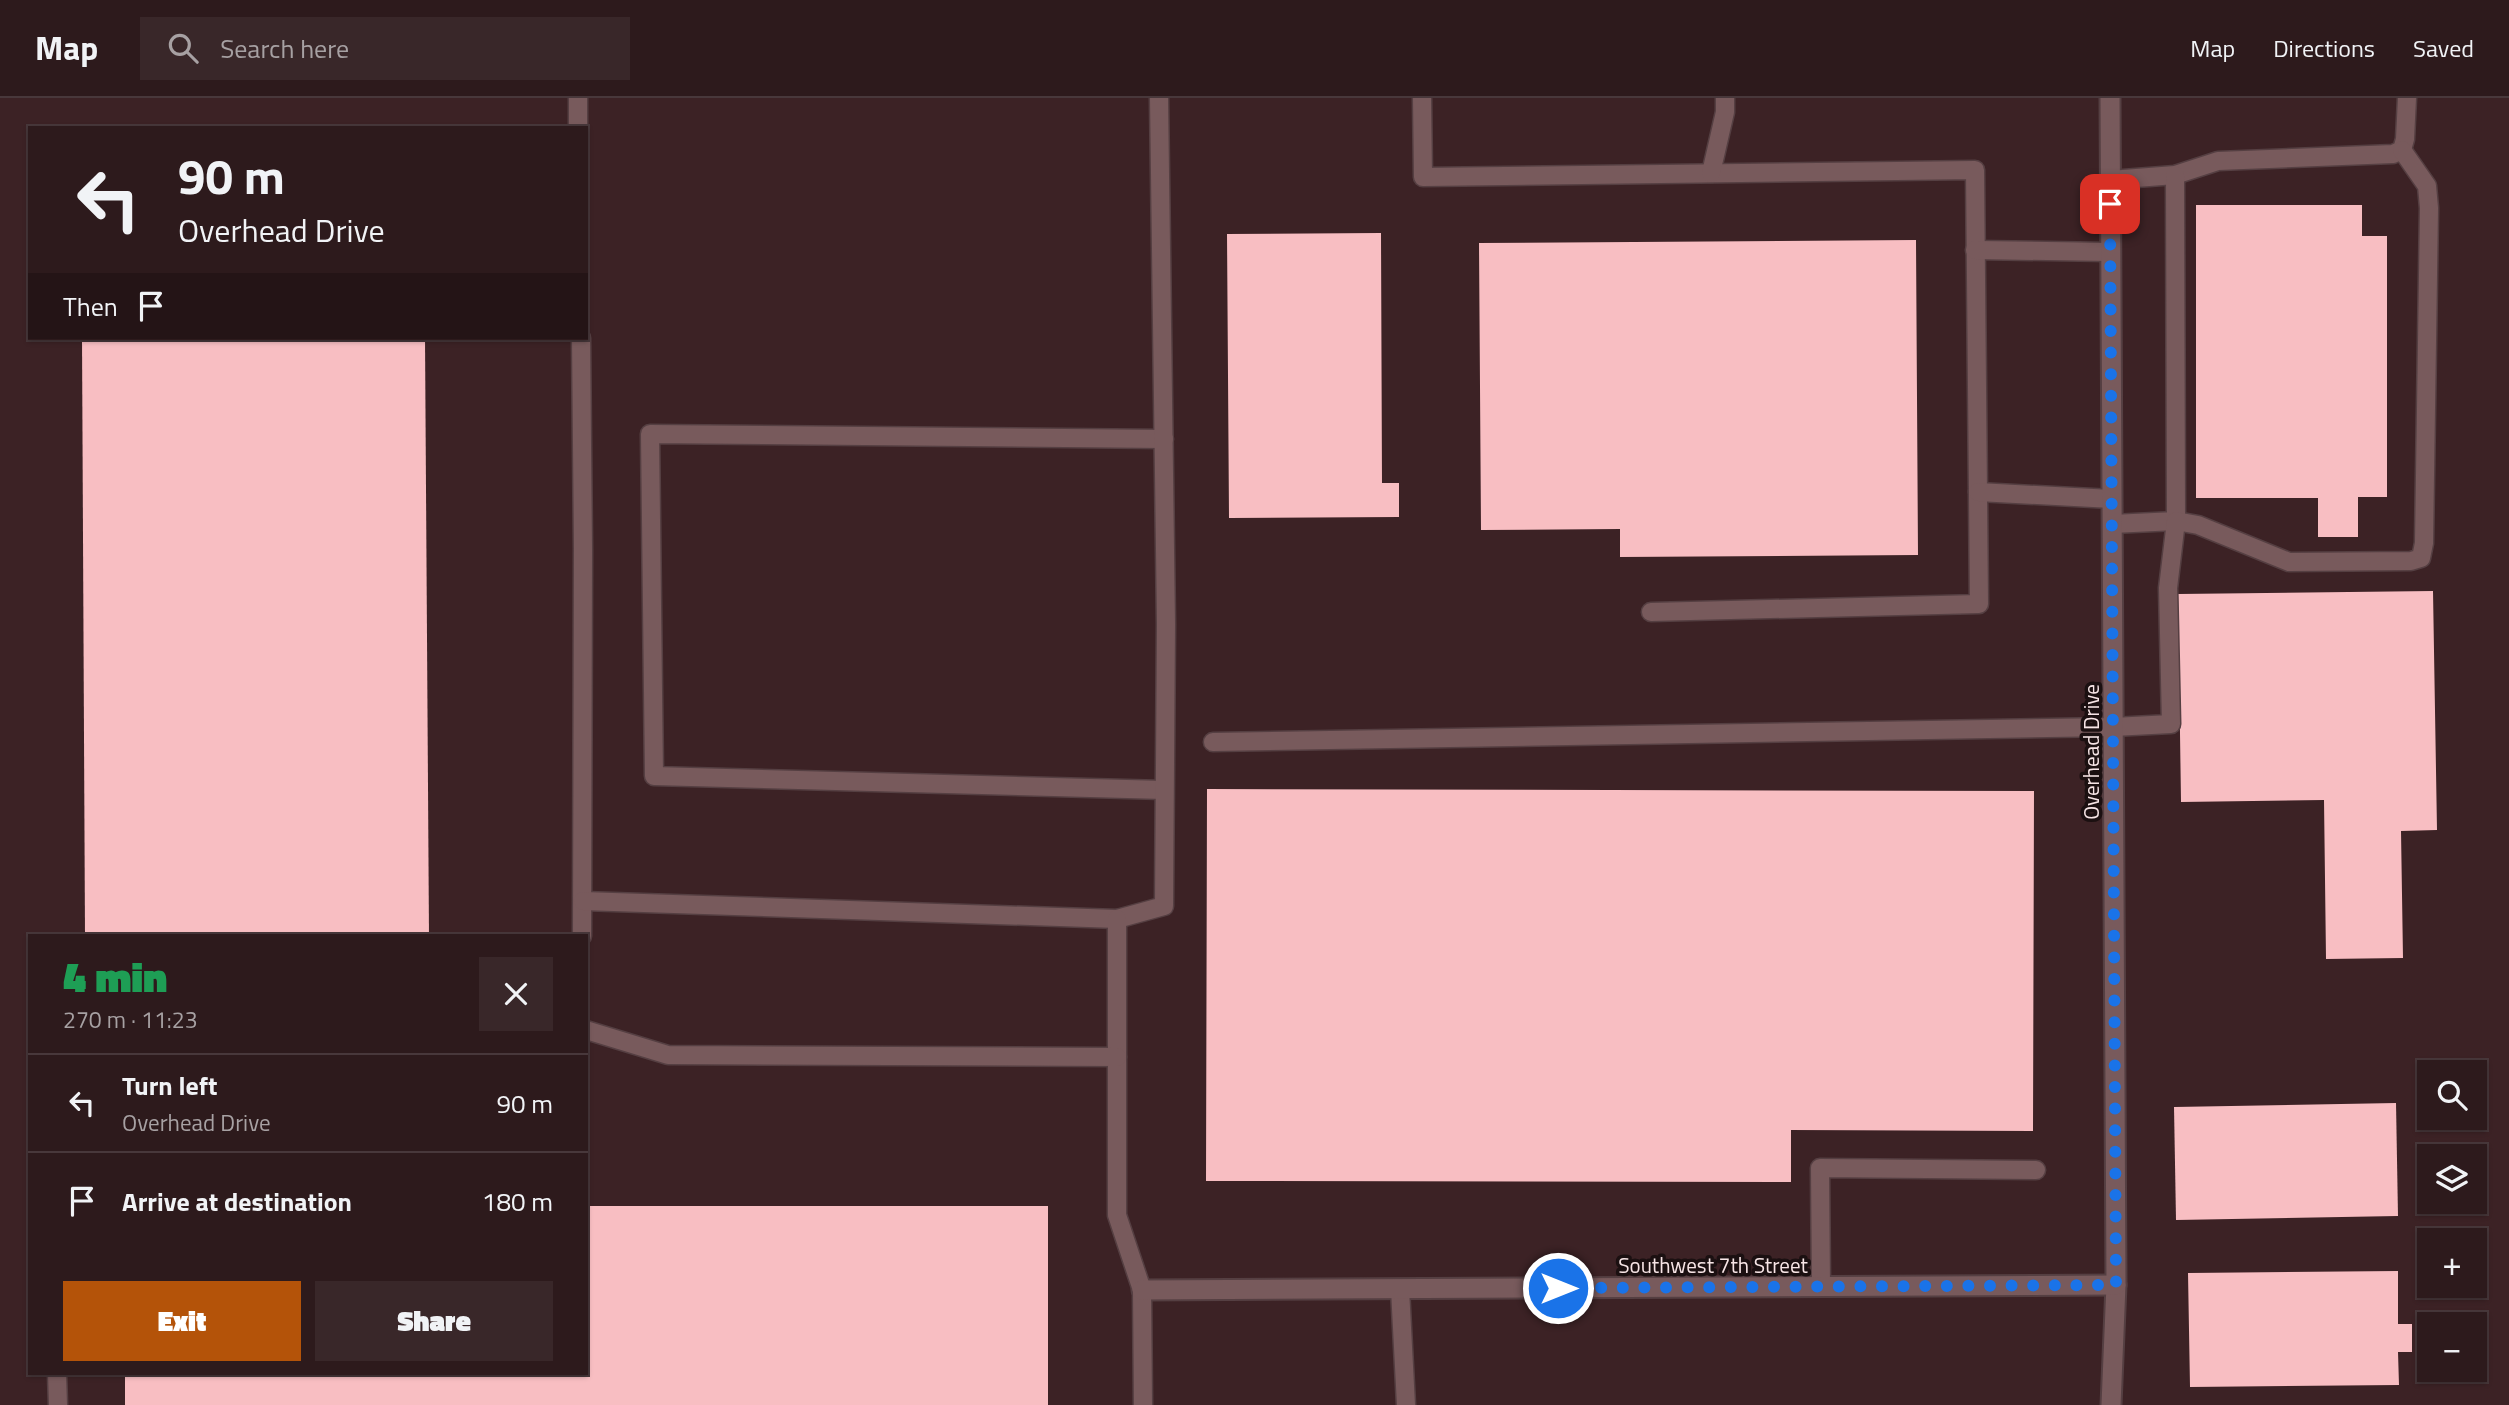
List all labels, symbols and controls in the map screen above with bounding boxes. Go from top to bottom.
search box [140,17,630,80]
text: Map [35,23,98,73]
icon: search [164,29,202,67]
text: Search here [220,29,349,68]
text: Map [2190,30,2235,66]
text: Directions [2273,30,2375,66]
text: Saved [2413,30,2474,66]
text: 90 m [178,138,285,213]
icon: left [63,154,154,245]
pin [2080,174,2140,234]
icon: arrive [2091,185,2129,223]
text: Overhead Drive [178,206,385,254]
text: Then [63,287,118,326]
icon: arrive [132,287,170,325]
street label: Overhead Drive [2075,684,2107,820]
text: 4 min [63,944,167,1008]
button: close [479,957,553,1031]
text: 270 m · 11:23 [63,1002,198,1037]
map controls [2417,1060,2487,1382]
button: search [2417,1060,2487,1130]
text: Turn left [122,1066,217,1105]
icon: left [63,1084,101,1122]
text: 90 m [496,1084,553,1123]
text: Overhead Drive [122,1105,271,1140]
button: layers [2417,1144,2487,1214]
icon: arrive [63,1182,101,1220]
text: Arrive at destination [122,1182,352,1221]
text: 180 m [482,1182,553,1221]
button: + [2417,1228,2487,1298]
street label: Southwest 7th Street [1618,1249,1808,1281]
position arrow [1521,1251,1595,1325]
button: Exit [63,1281,301,1361]
button: Share [315,1281,553,1361]
button: − [2417,1312,2487,1382]

